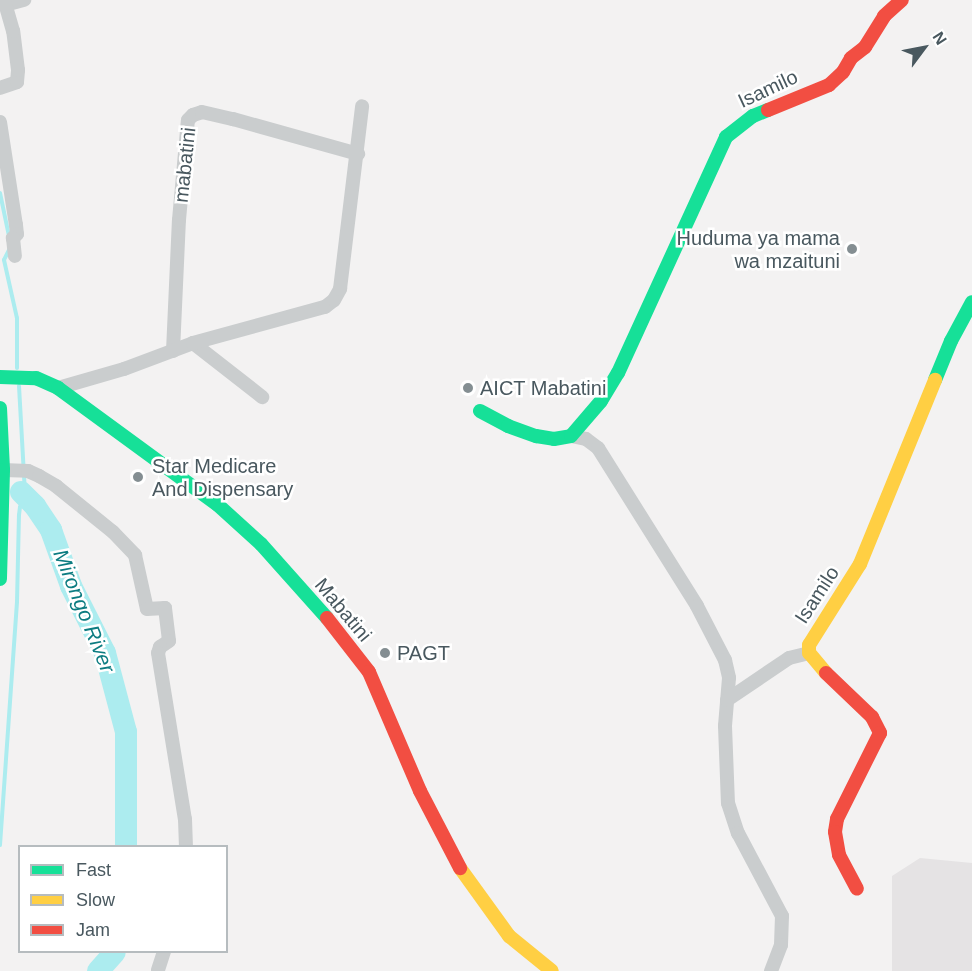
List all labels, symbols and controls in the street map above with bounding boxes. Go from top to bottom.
north arrow [894,18,954,78]
text: N [929,29,950,48]
street label: Isamilo [734,65,802,113]
street label: mabatini [169,126,201,204]
place label: Huduma ya mama wa mzaituni [677,226,840,273]
marker: Huduma ya mama wa mzaituni [845,242,859,256]
place label: AICT Mabatini [480,376,607,400]
marker: AICT Mabatini [461,381,475,395]
place label: Star Medicare And Dispensary [152,454,293,501]
marker: Star Medicare And Dispensary [129,468,147,486]
water label: Mirongo River [48,546,120,676]
street label: Isamilo [790,562,844,628]
street label: Mabatini [310,573,376,647]
place label: PAGT [397,641,450,665]
marker: PAGT [378,646,392,660]
legend [18,845,228,953]
text: Fast [76,860,111,880]
text: Slow [76,890,115,910]
text: Jam [76,920,110,940]

